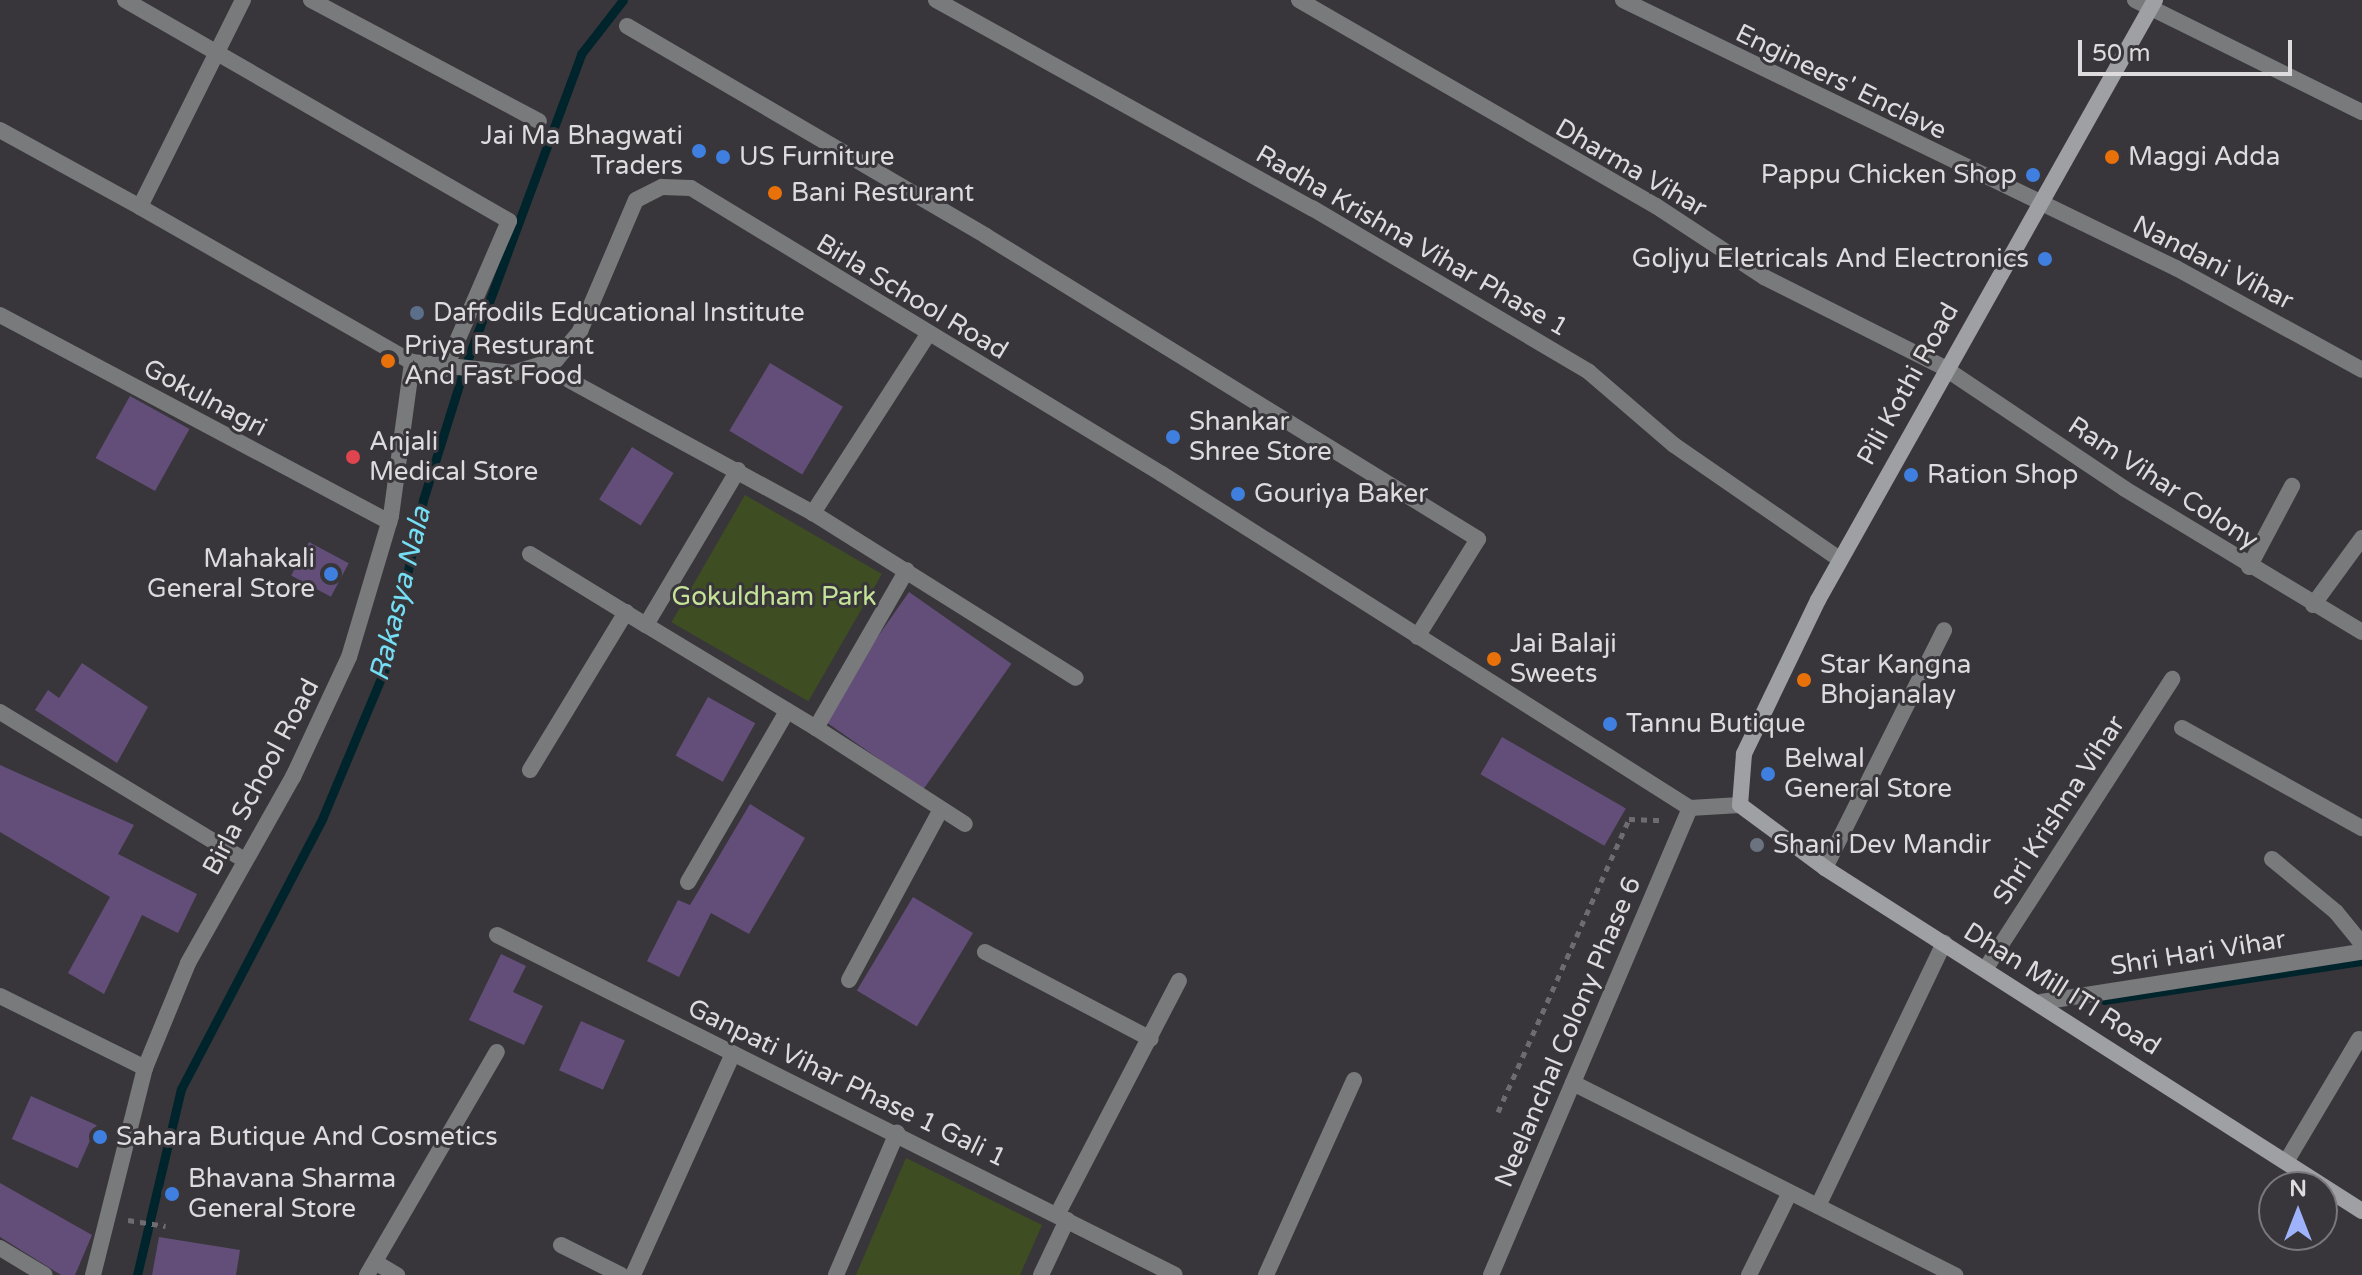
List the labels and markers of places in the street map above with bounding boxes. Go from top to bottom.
place label: Jai Ma Bhagwati Traders [481,120,683,182]
place label: US Furniture [739,141,895,173]
place label: Maggi Adda [2128,141,2280,173]
marker: Jai Ma Bhagwati Traders [690,142,708,160]
marker: US Furniture [714,148,732,166]
marker: Maggi Adda [2103,148,2121,166]
place label: Pappu Chicken Shop [1761,159,2017,191]
marker: Pappu Chicken Shop [2024,166,2042,184]
place label: Bani Resturant [791,177,974,209]
marker: Bani Resturant [766,184,784,202]
place label: Goljyu Eletricals And Electronics [1632,243,2029,275]
marker: Goljyu Eletricals And Electronics [2036,250,2054,268]
place label: Daffodils Educational Institute [433,297,805,329]
marker: Daffodils Educational Institute [408,304,426,322]
place label: Priya Resturant And Fast Food [404,330,594,392]
marker: Priya Resturant And Fast Food [379,352,397,370]
place label: Shankar Shree Store [1189,406,1332,468]
place label: Anjali Medical Store [369,426,538,488]
marker: Shankar Shree Store [1164,428,1182,446]
marker: Anjali Medical Store [344,448,362,466]
place label: Ration Shop [1927,459,2078,491]
marker: Ration Shop [1902,466,1920,484]
place label: Gouriya Baker [1254,478,1428,510]
marker: Gouriya Baker [1229,485,1247,503]
place label: Mahakali General Store [147,543,315,604]
marker: Mahakali General Store [322,565,340,583]
place label: Jai Balaji Sweets [1510,628,1617,690]
place label: Star Kangna Bhojanalay [1820,649,1971,710]
marker: Jai Balaji Sweets [1485,650,1503,668]
marker: Star Kangna Bhojanalay [1795,671,1813,689]
place label: Tannu Butique [1626,708,1806,740]
marker: Tannu Butique [1601,715,1619,733]
place label: Belwal General Store [1784,743,1952,804]
marker: Belwal General Store [1759,765,1777,783]
place label: Shani Dev Mandir [1773,829,1991,861]
marker: Shani Dev Mandir [1748,836,1766,854]
place label: Sahara Butique And Cosmetics [116,1121,498,1153]
marker: Sahara Butique And Cosmetics [91,1128,109,1146]
place label: Bhavana Sharma General Store [188,1163,396,1224]
marker: Bhavana Sharma General Store [163,1185,181,1203]

